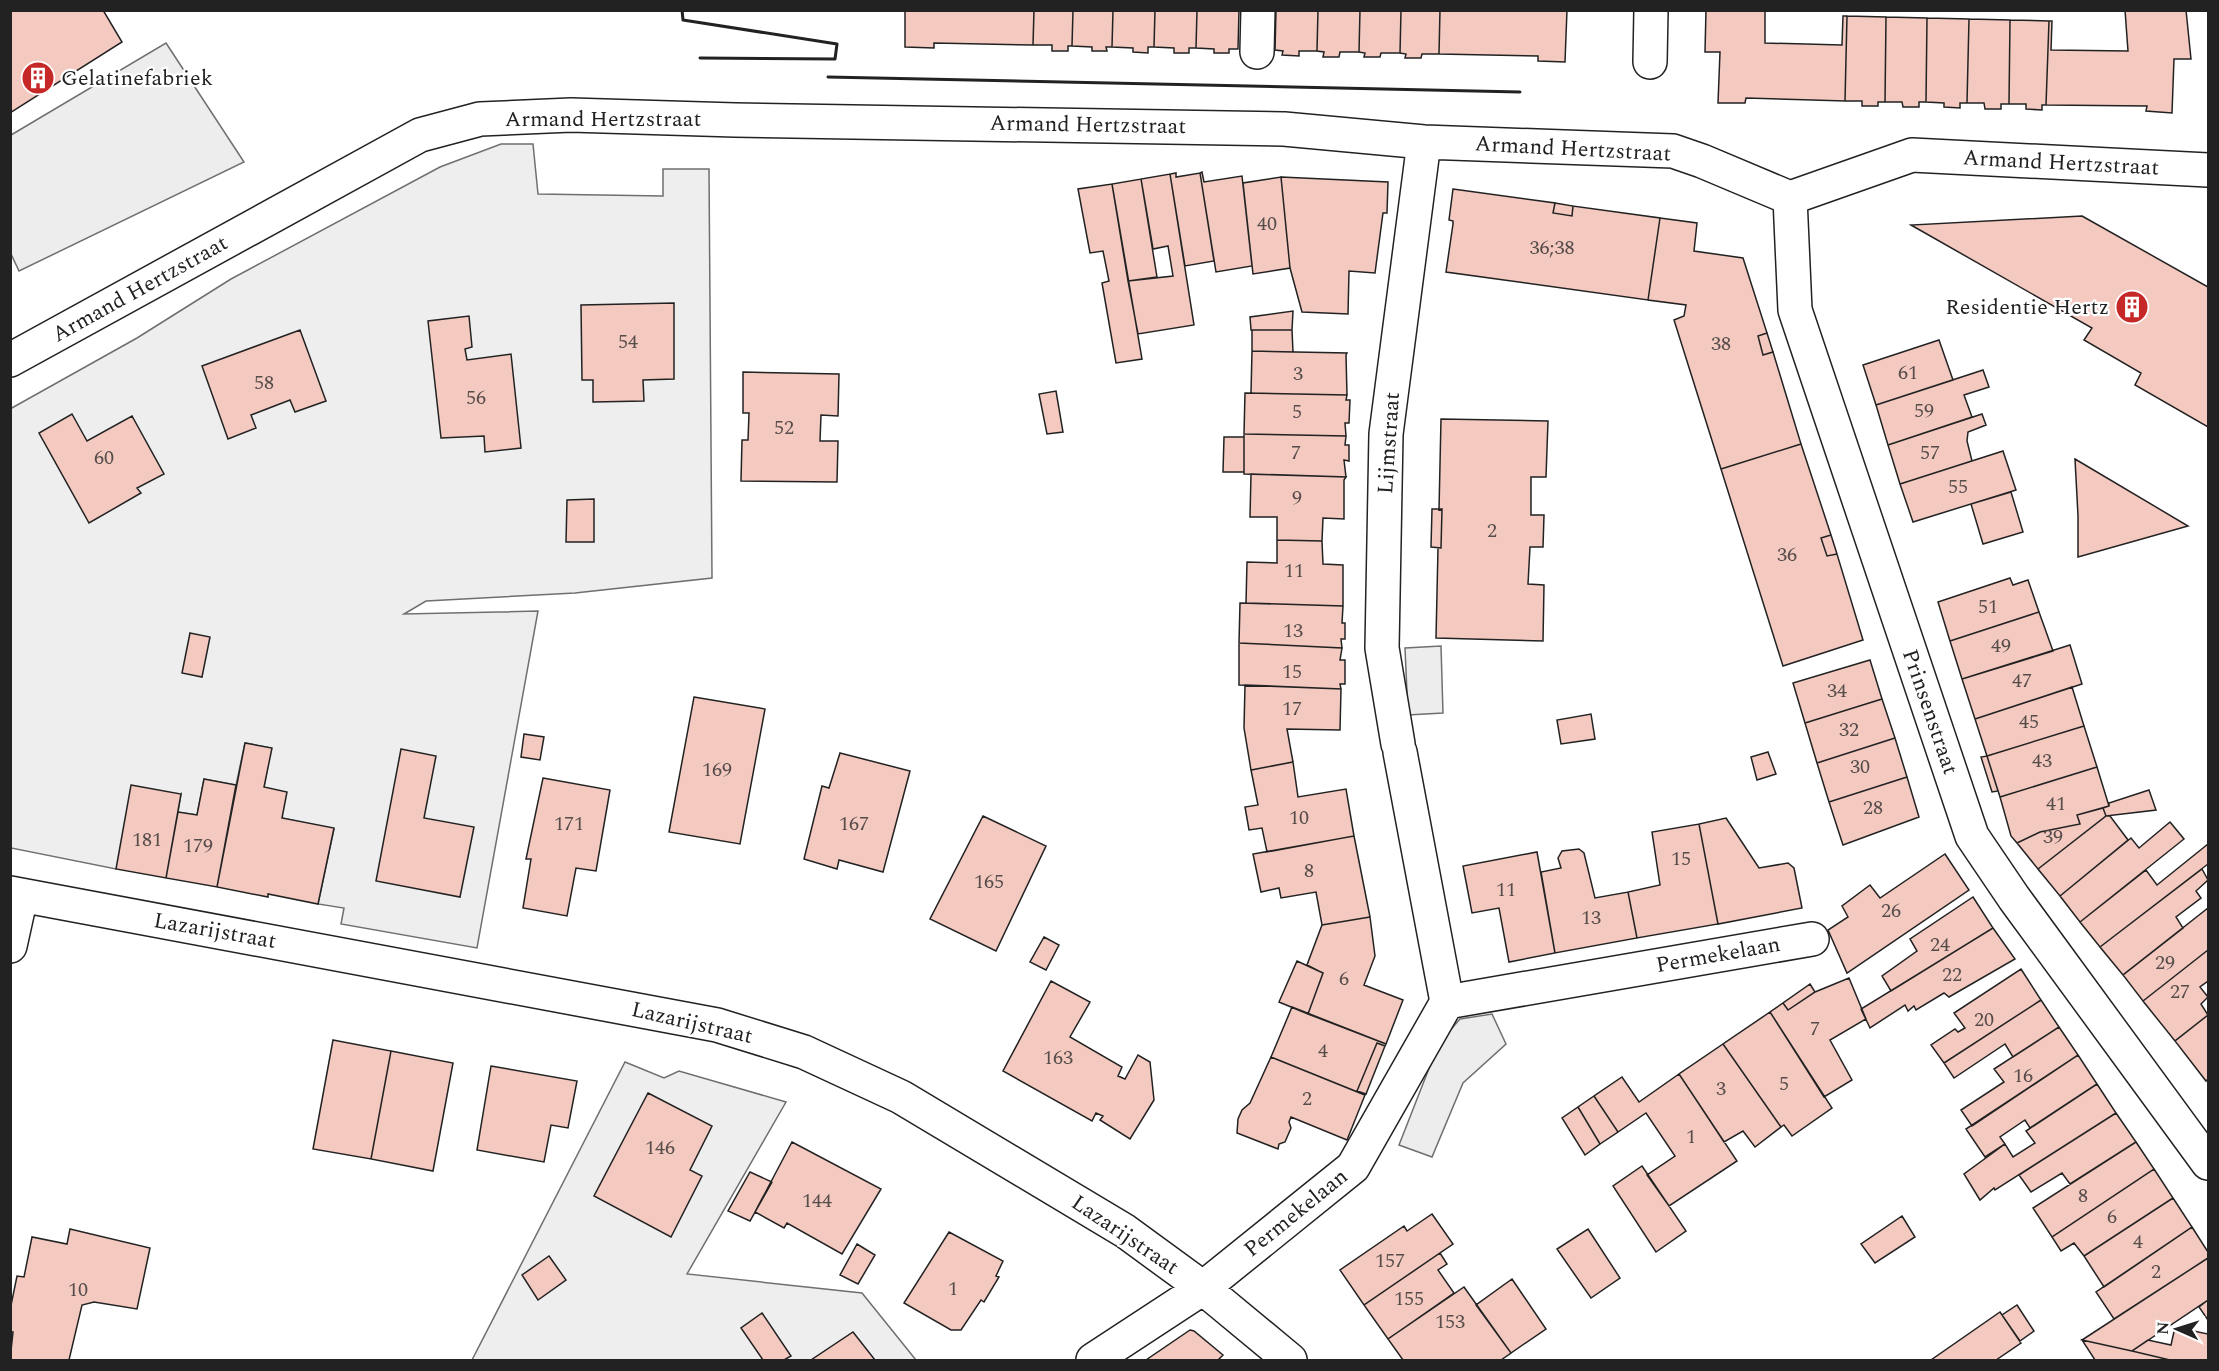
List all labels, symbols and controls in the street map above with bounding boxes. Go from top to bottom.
building icon: Gelatinefabriek [20,60,56,96]
place label: Gelatinefabriek [61,62,213,95]
street label: Armand Hertzstraat [505,103,701,136]
street label: Armand Hertzstraat [989,107,1187,143]
street label: Armand Hertzstraat [1474,127,1672,171]
street label: Armand Hertzstraat [1962,141,2160,185]
house number: 40 [1257,209,1277,239]
street label: Armand Hertzstraat [46,227,234,351]
house number: 36;38 [1530,233,1575,263]
building icon: Residentie Hertz [2114,289,2150,325]
place label: Residentie Hertz [1945,291,2109,324]
house number: 54 [618,327,638,357]
house number: 38 [1711,329,1731,359]
house number: 61 [1898,358,1918,388]
house number: 3 [1293,359,1303,389]
house number: 58 [254,368,274,398]
house number: 56 [466,383,486,413]
street label: Lijmstraat [1369,391,1409,495]
house number: 59 [1914,396,1934,426]
house number: 5 [1292,397,1302,427]
house number: 52 [774,413,794,443]
house number: 7 [1291,438,1301,468]
house number: 57 [1920,438,1940,468]
house number: 60 [94,443,114,473]
house number: 55 [1948,472,1968,502]
house number: 9 [1292,483,1302,513]
house number: 2 [1487,516,1497,546]
house number: 36 [1777,540,1797,570]
house number: 11 [1284,556,1304,586]
house number: 51 [1978,592,1998,622]
house number: 13 [1283,616,1303,646]
house number: 49 [1991,631,2011,661]
street label: Prinsenstraat [1893,645,1967,779]
house number: 15 [1282,657,1302,687]
house number: 47 [2012,666,2032,696]
house number: 34 [1827,676,1847,706]
house number: 17 [1282,694,1302,724]
house number: 45 [2019,707,2039,737]
house number: 32 [1839,715,1859,745]
house number: 43 [2032,746,2052,776]
house number: 30 [1850,752,1870,782]
house number: 169 [702,755,732,785]
house number: 41 [2046,789,2066,819]
house number: 28 [1863,793,1883,823]
house number: 10 [1289,803,1309,833]
house number: 171 [554,809,584,839]
house number: 167 [839,809,869,839]
house number: 39 [2043,822,2063,852]
house number: 181 [132,825,162,855]
house number: 179 [183,831,213,861]
house number: 15 [1671,844,1691,874]
house number: 8 [1304,856,1314,886]
house number: 165 [974,867,1004,897]
house number: 11 [1496,875,1516,905]
house number: 26 [1881,896,1901,926]
house number: 13 [1581,903,1601,933]
street label: Lazarijstraat [151,904,279,958]
street label: Permekelaan [1653,928,1783,982]
house number: 24 [1930,930,1950,960]
house number: 29 [2155,948,2175,978]
house number: 22 [1942,960,1962,990]
house number: 6 [1339,964,1349,994]
house number: 27 [2170,977,2190,1007]
street label: Lazarijstraat [628,993,756,1053]
house number: 20 [1974,1005,1994,1035]
house number: 7 [1810,1014,1820,1044]
house number: 4 [1318,1036,1328,1066]
house number: 163 [1043,1043,1073,1073]
house number: 16 [2013,1061,2033,1091]
house number: 5 [1779,1069,1789,1099]
house number: 3 [1716,1074,1726,1104]
house number: 2 [1302,1084,1312,1114]
house number: 1 [1686,1122,1696,1152]
house number: 146 [645,1133,675,1163]
street label: Permekelaan [1237,1161,1355,1265]
house number: 8 [2078,1181,2088,1211]
house number: 144 [802,1186,832,1216]
street label: Lazarijstraat [1064,1187,1186,1283]
house number: 6 [2107,1202,2117,1232]
house number: 4 [2133,1227,2143,1257]
house number: 157 [1375,1246,1405,1276]
house number: 2 [2151,1257,2161,1287]
house number: 1 [948,1274,958,1304]
house number: 10 [68,1275,88,1305]
house number: 155 [1394,1284,1424,1314]
north arrow [2147,1299,2207,1359]
house number: 153 [1435,1307,1465,1337]
text: N [2151,1321,2175,1335]

